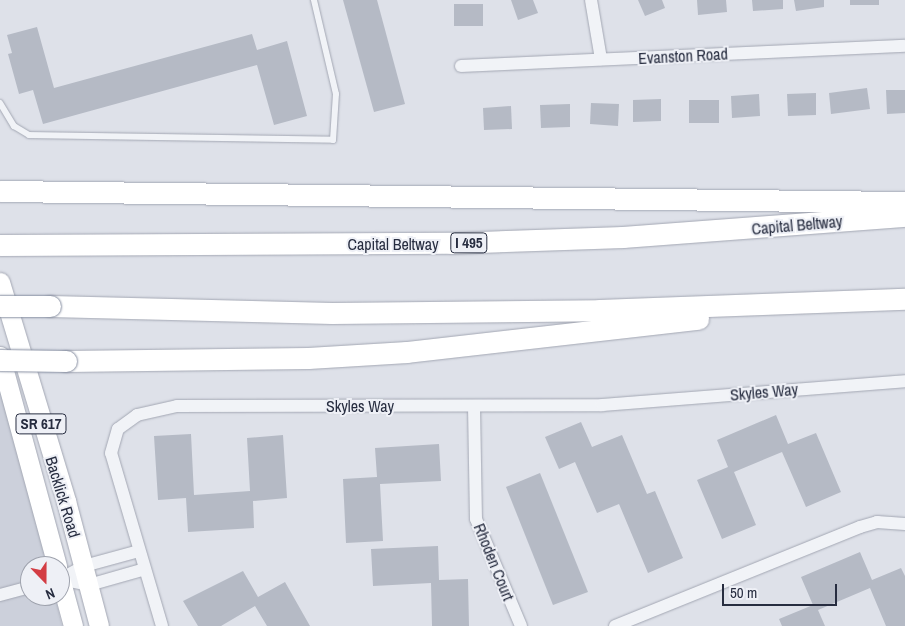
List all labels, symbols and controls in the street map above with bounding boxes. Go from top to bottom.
street label: Evanston Road [638,44,728,68]
street label: Capital Beltway [751,211,843,239]
road number: I 495 [450,230,488,256]
street label: Capital Beltway [347,234,439,254]
street label: Skyles Way [729,379,799,405]
street label: Skyles Way [326,396,394,416]
road number: SR 617 [15,412,67,436]
street label: Backlick Road [42,454,84,540]
street label: Rhoden Court [470,521,518,603]
north arrow [20,556,70,606]
scale bar [725,574,840,606]
text: 50 m [730,582,757,603]
text: N [43,584,57,604]

